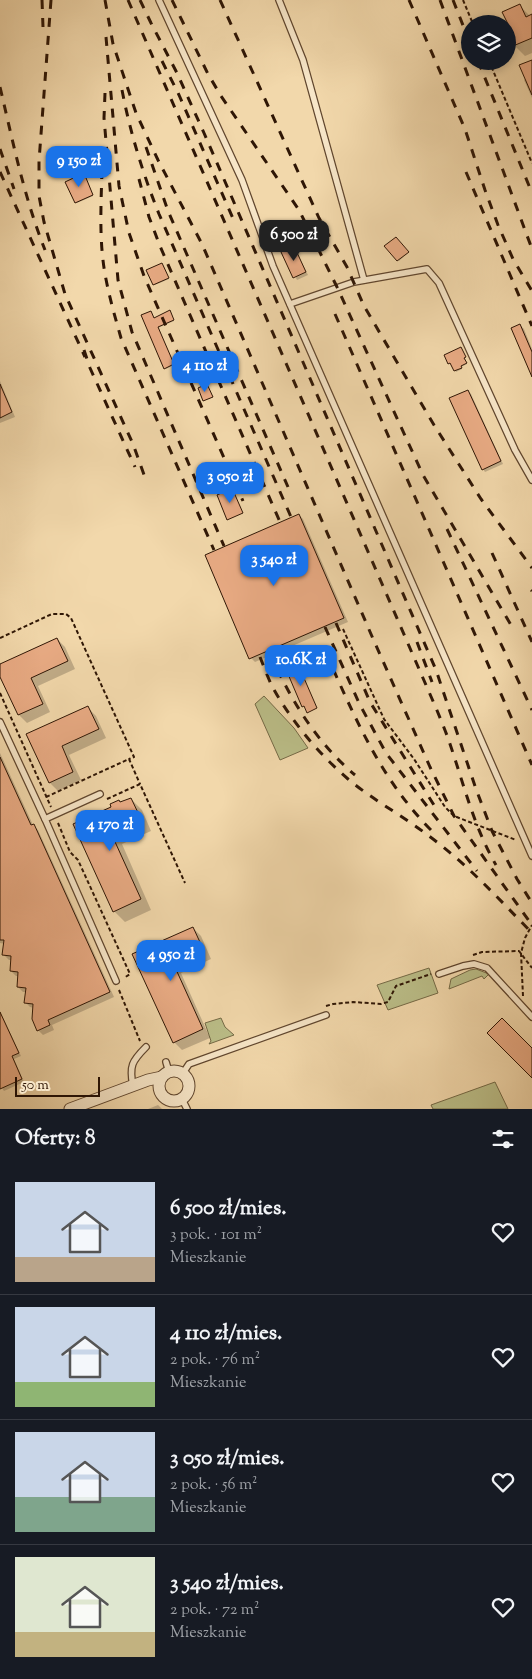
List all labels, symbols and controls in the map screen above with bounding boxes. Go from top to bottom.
map controls [461,15,516,70]
button: layers [461,15,516,70]
pin: 9 150 zł [27,146,131,188]
text: 9 150 zł [57,150,101,173]
pin: 6 500 zł [242,220,346,262]
text: 6 500 zł [270,224,318,247]
pin: 4 110 zł [153,350,257,393]
text: 4 110 zł [183,355,227,378]
pin: 3 050 zł [178,462,282,504]
text: 3 050 zł [207,466,253,489]
pin: 3 540 zł [222,544,326,587]
text: 3 540 zł [251,549,297,572]
pin: 10.6K zł [249,644,353,687]
text: 10.6K zł [276,649,326,672]
pin: 4 170 zł [58,810,162,852]
text: 4 170 zł [86,814,134,837]
pin: 4 950 zł [119,940,223,982]
text: 4 950 zł [147,944,195,967]
scale bar [15,1074,100,1097]
text: 50 m [22,1076,49,1096]
text: Oferty: 8 [15,1124,95,1154]
icon: filters [489,1125,517,1153]
text: 6 500 zł/mies. [170,1194,286,1224]
icon: home [55,1202,115,1262]
icon: heart [489,1218,517,1246]
text: 3 pok. · 101 m² [170,1224,262,1247]
text: Mieszkanie [170,1247,246,1270]
text: 4 110 zł/mies. [170,1319,282,1349]
icon: home [55,1327,115,1387]
icon: heart [489,1343,517,1371]
text: 2 pok. · 76 m² [170,1349,260,1372]
text: Mieszkanie [170,1372,246,1395]
text: 3 050 zł/mies. [170,1444,284,1474]
icon: home [55,1452,115,1512]
icon: heart [489,1468,517,1496]
text: 2 pok. · 56 m² [170,1474,258,1497]
text: Mieszkanie [170,1497,246,1520]
text: 3 540 zł/mies. [170,1569,284,1599]
icon: home [55,1577,115,1637]
icon: heart [489,1593,517,1621]
text: 2 pok. · 72 m² [170,1599,259,1622]
text: Mieszkanie [170,1622,246,1645]

